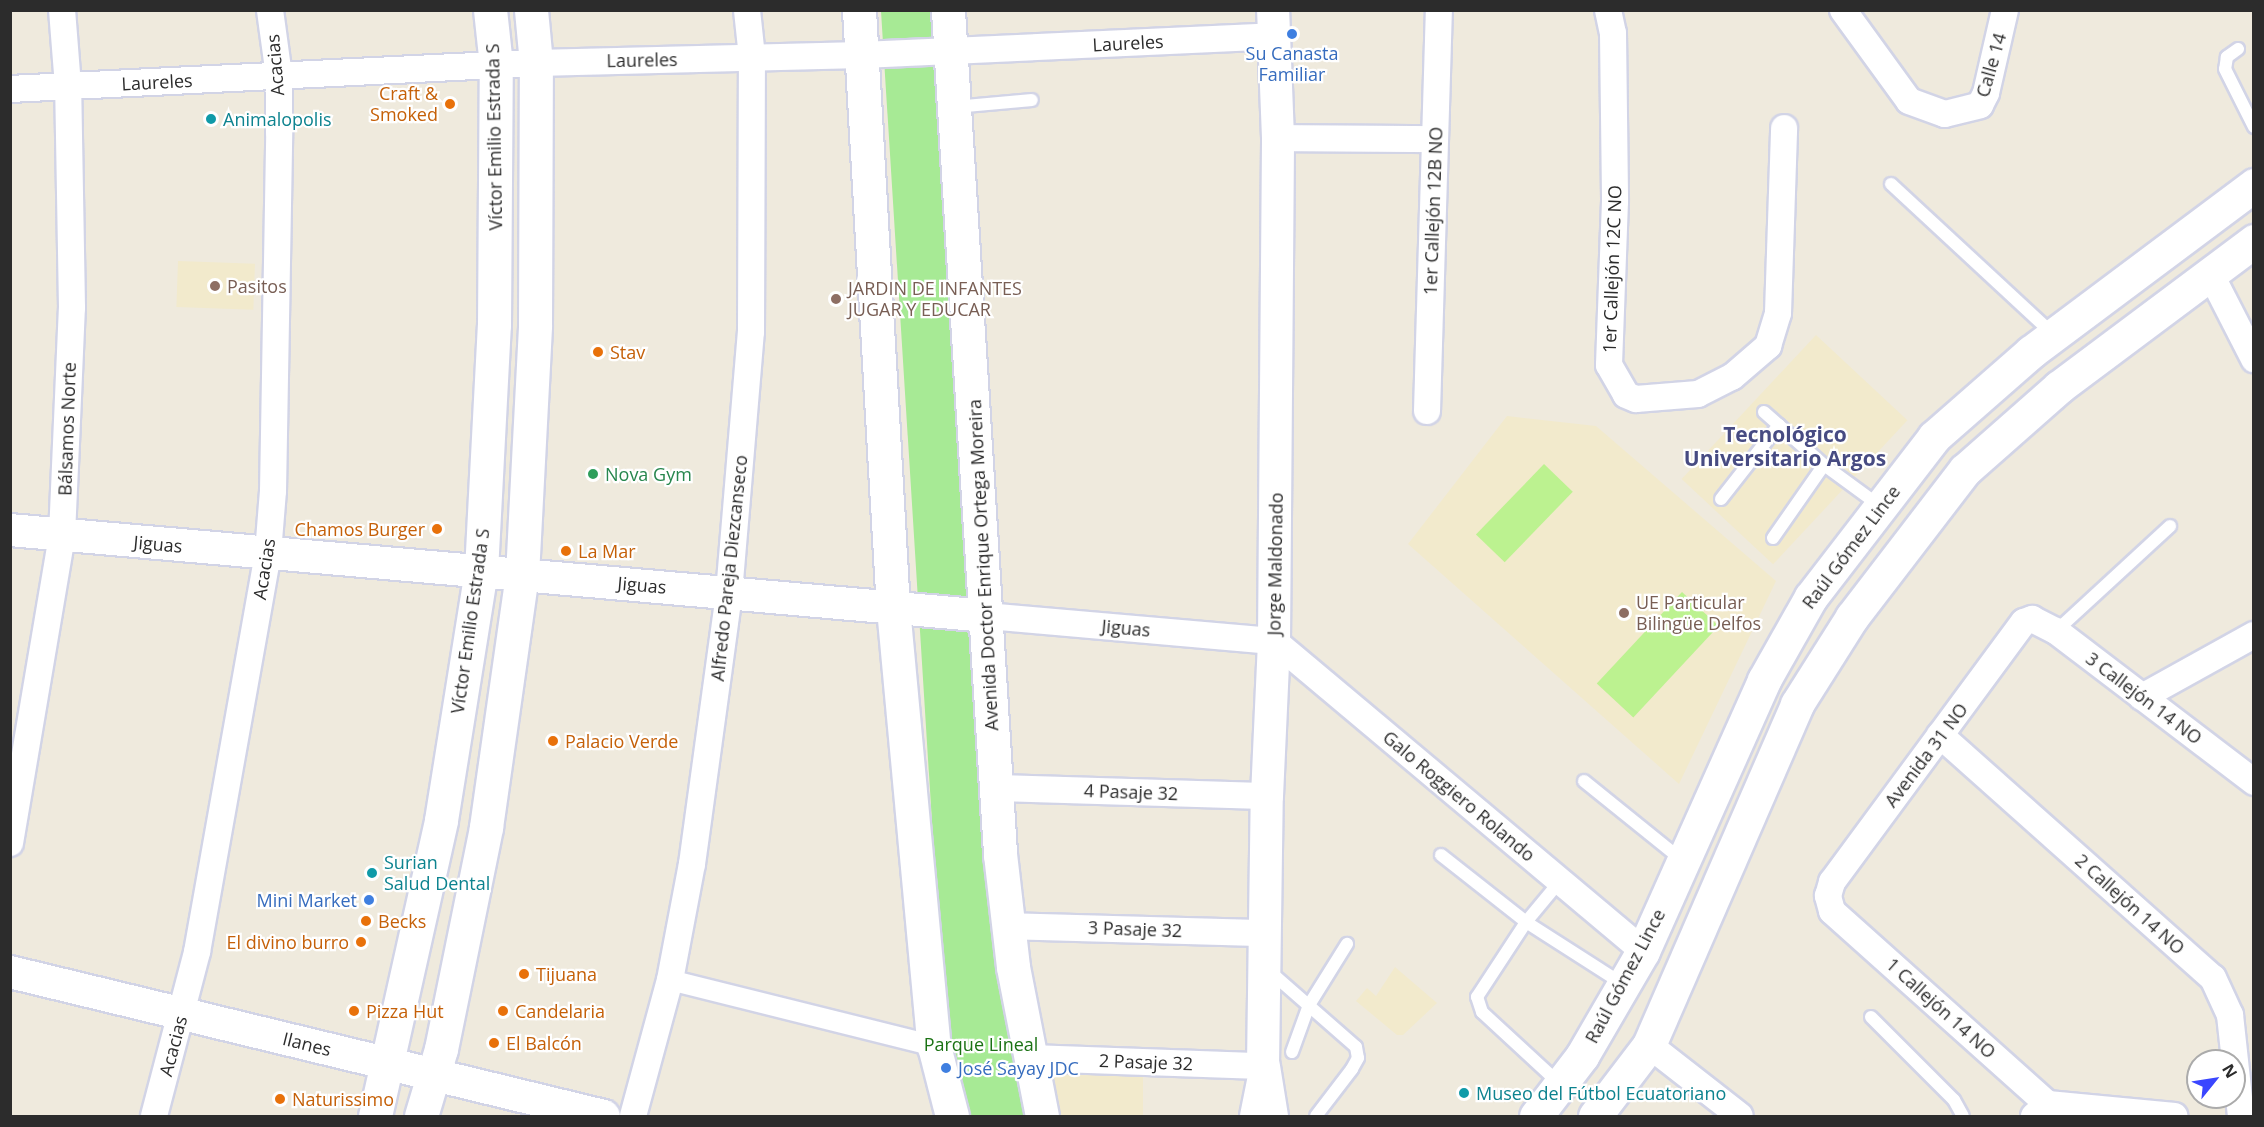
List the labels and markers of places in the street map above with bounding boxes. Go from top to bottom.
marker: Su Canasta Familiar [1285,27,1299,41]
place label: Su Canasta Familiar [1246,43,1338,86]
place label: Craft & Smoked [370,83,438,125]
marker: Craft & Smoked [443,97,457,111]
place label: Animalopolis [223,108,332,130]
marker: Animalopolis [204,112,218,126]
place label: Pasitos [227,275,287,297]
place label: JARDIN DE INFANTES JUGAR Y EDUCAR [848,278,1022,320]
marker: Pasitos [208,279,222,293]
marker: JARDIN DE INFANTES JUGAR Y EDUCAR [829,292,843,306]
place label: Stav [610,341,645,363]
marker: Stav [591,345,605,359]
place label: Nova Gym [605,463,692,485]
marker: Nova Gym [586,467,600,481]
place label: Chamos Burger [295,518,425,540]
marker: Chamos Burger [430,522,444,536]
place label: La Mar [578,540,636,562]
marker: La Mar [559,544,573,558]
place label: UE Particular Bilingüe Delfos [1636,592,1761,634]
marker: UE Particular Bilingüe Delfos [1617,606,1631,620]
place label: Palacio Verde [565,730,678,752]
marker: Palacio Verde [546,734,560,748]
place label: Surian Salud Dental [384,852,490,894]
marker: Surian Salud Dental [365,866,379,880]
place label: Mini Market [256,889,357,911]
marker: Mini Market [362,893,376,907]
place label: Becks [378,910,426,932]
marker: Becks [359,914,373,928]
place label: El divino burro [227,931,349,953]
marker: El divino burro [354,935,368,949]
place label: Tijuana [536,963,597,985]
marker: Tijuana [517,967,531,981]
place label: Pizza Hut [366,1000,444,1022]
place label: Candelaria [515,1000,605,1022]
marker: Pizza Hut [347,1004,361,1018]
marker: Candelaria [496,1004,510,1018]
place label: El Balcón [506,1032,582,1054]
marker: El Balcón [487,1036,501,1050]
place label: José Sayay JDC [958,1057,1079,1079]
marker: José Sayay JDC [939,1061,953,1075]
place label: Museo del Fútbol Ecuatoriano [1476,1082,1726,1104]
marker: Museo del Fútbol Ecuatoriano [1457,1086,1471,1100]
place label: Naturissimo [292,1088,394,1110]
marker: Naturissimo [273,1092,287,1106]

